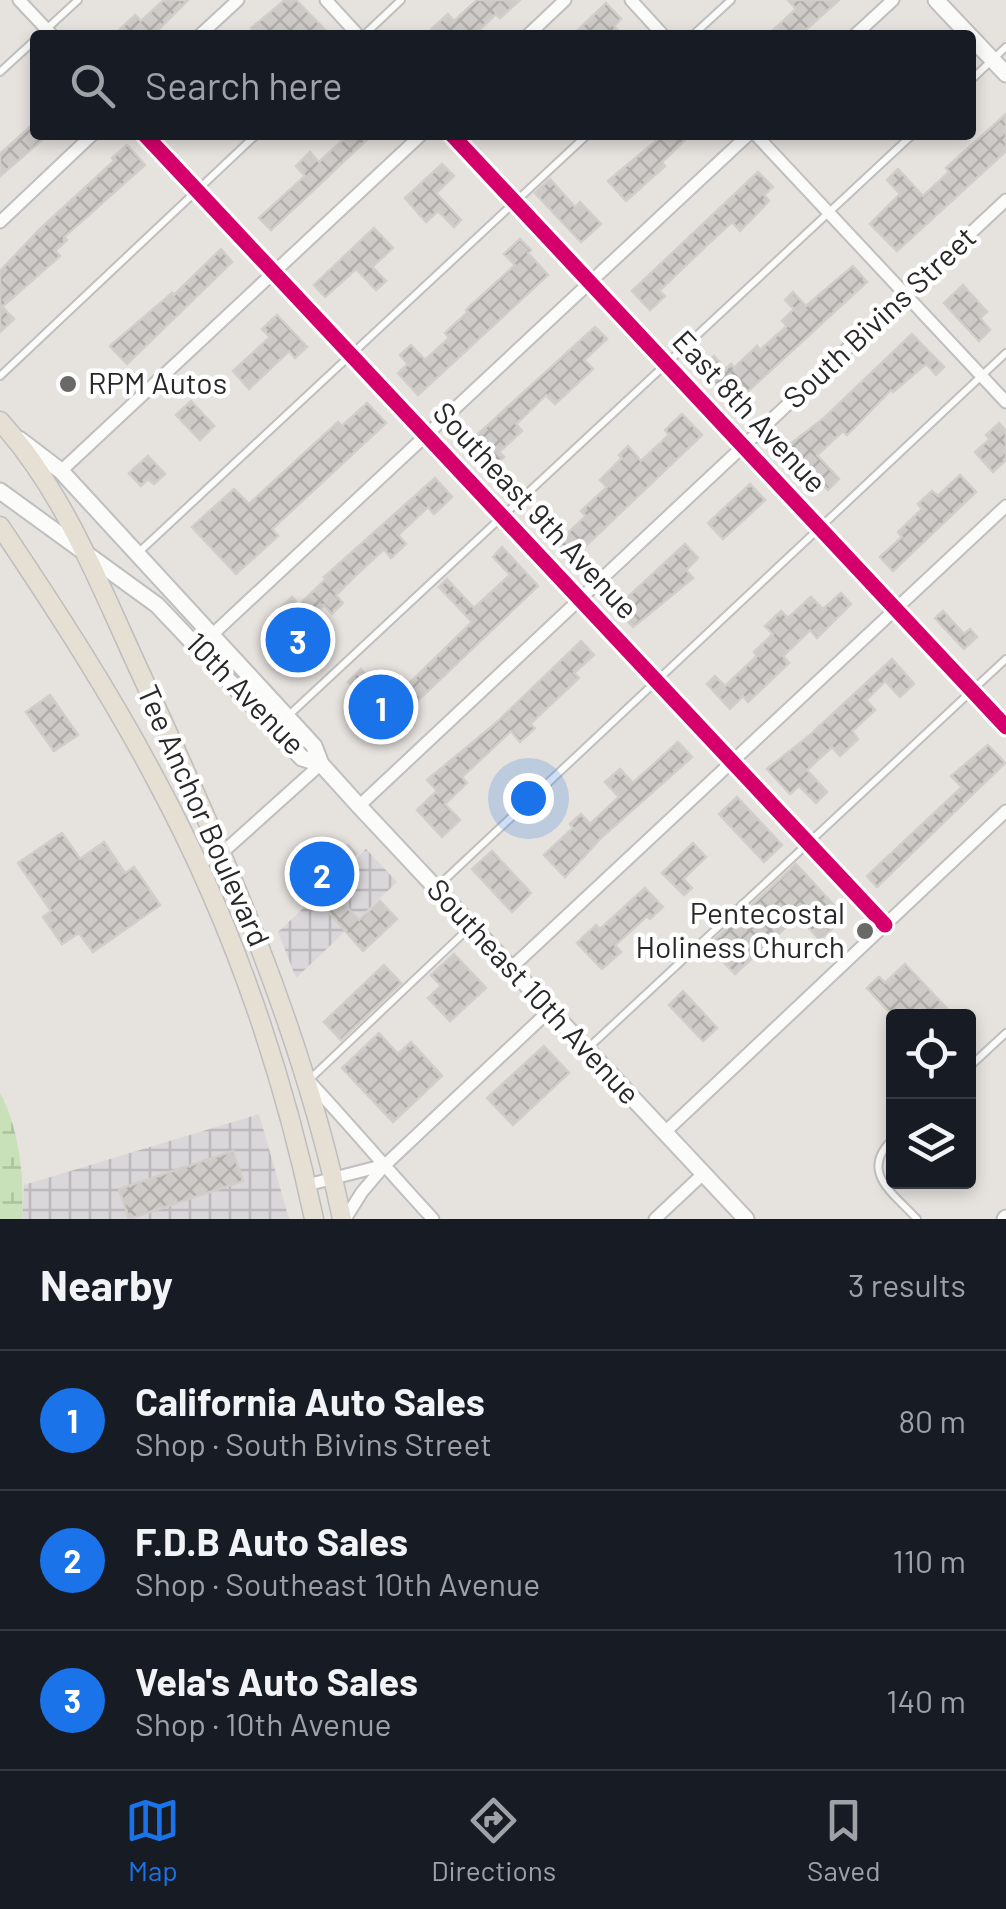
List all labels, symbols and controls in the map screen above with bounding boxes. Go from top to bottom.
search box [30,30,976,140]
icon: search [65,58,120,113]
text: Search here [145,62,343,108]
street label: South Bivins Street [775,218,982,415]
street label: East 8th Avenue [666,322,835,499]
place label: RPM Autos [88,364,227,400]
marker: RPM Autos [57,373,79,395]
street label: Southeast 9th Avenue [427,394,646,626]
pin: 3 [266,602,330,678]
street label: 10th Avenue [179,624,314,761]
pin: 1 [348,670,414,744]
street label: Tee Anchor Boulevard [131,679,279,951]
your location [503,773,554,824]
pin: 2 [290,836,354,912]
street label: Southeast 10th Avenue [421,870,648,1111]
place label: Pentecostal Holiness Church [635,894,845,964]
marker: Pentecostal Holiness Church [854,920,876,942]
map controls [886,1009,976,1189]
button: locate [886,1009,976,1099]
button: layers [886,1099,976,1189]
text: Nearby [40,1259,173,1309]
text: 3 results [848,1265,966,1303]
text: California Auto Sales [135,1378,485,1424]
text: 1 [67,1401,78,1439]
text: 80 m [898,1401,966,1439]
text: Shop · South Bivins Street [135,1424,492,1462]
text: F.D.B Auto Sales [135,1518,408,1564]
text: 2 [64,1541,81,1579]
text: 110 m [893,1541,966,1579]
text: Shop · Southeast 10th Avenue [135,1564,540,1602]
text: Vela's Auto Sales [135,1658,418,1704]
text: 3 [64,1681,81,1719]
text: 140 m [886,1681,966,1719]
text: Shop · 10th Avenue [135,1704,392,1742]
tab: Map [125,1793,180,1887]
tab: Directions [431,1793,556,1887]
tab: Saved [807,1793,881,1887]

